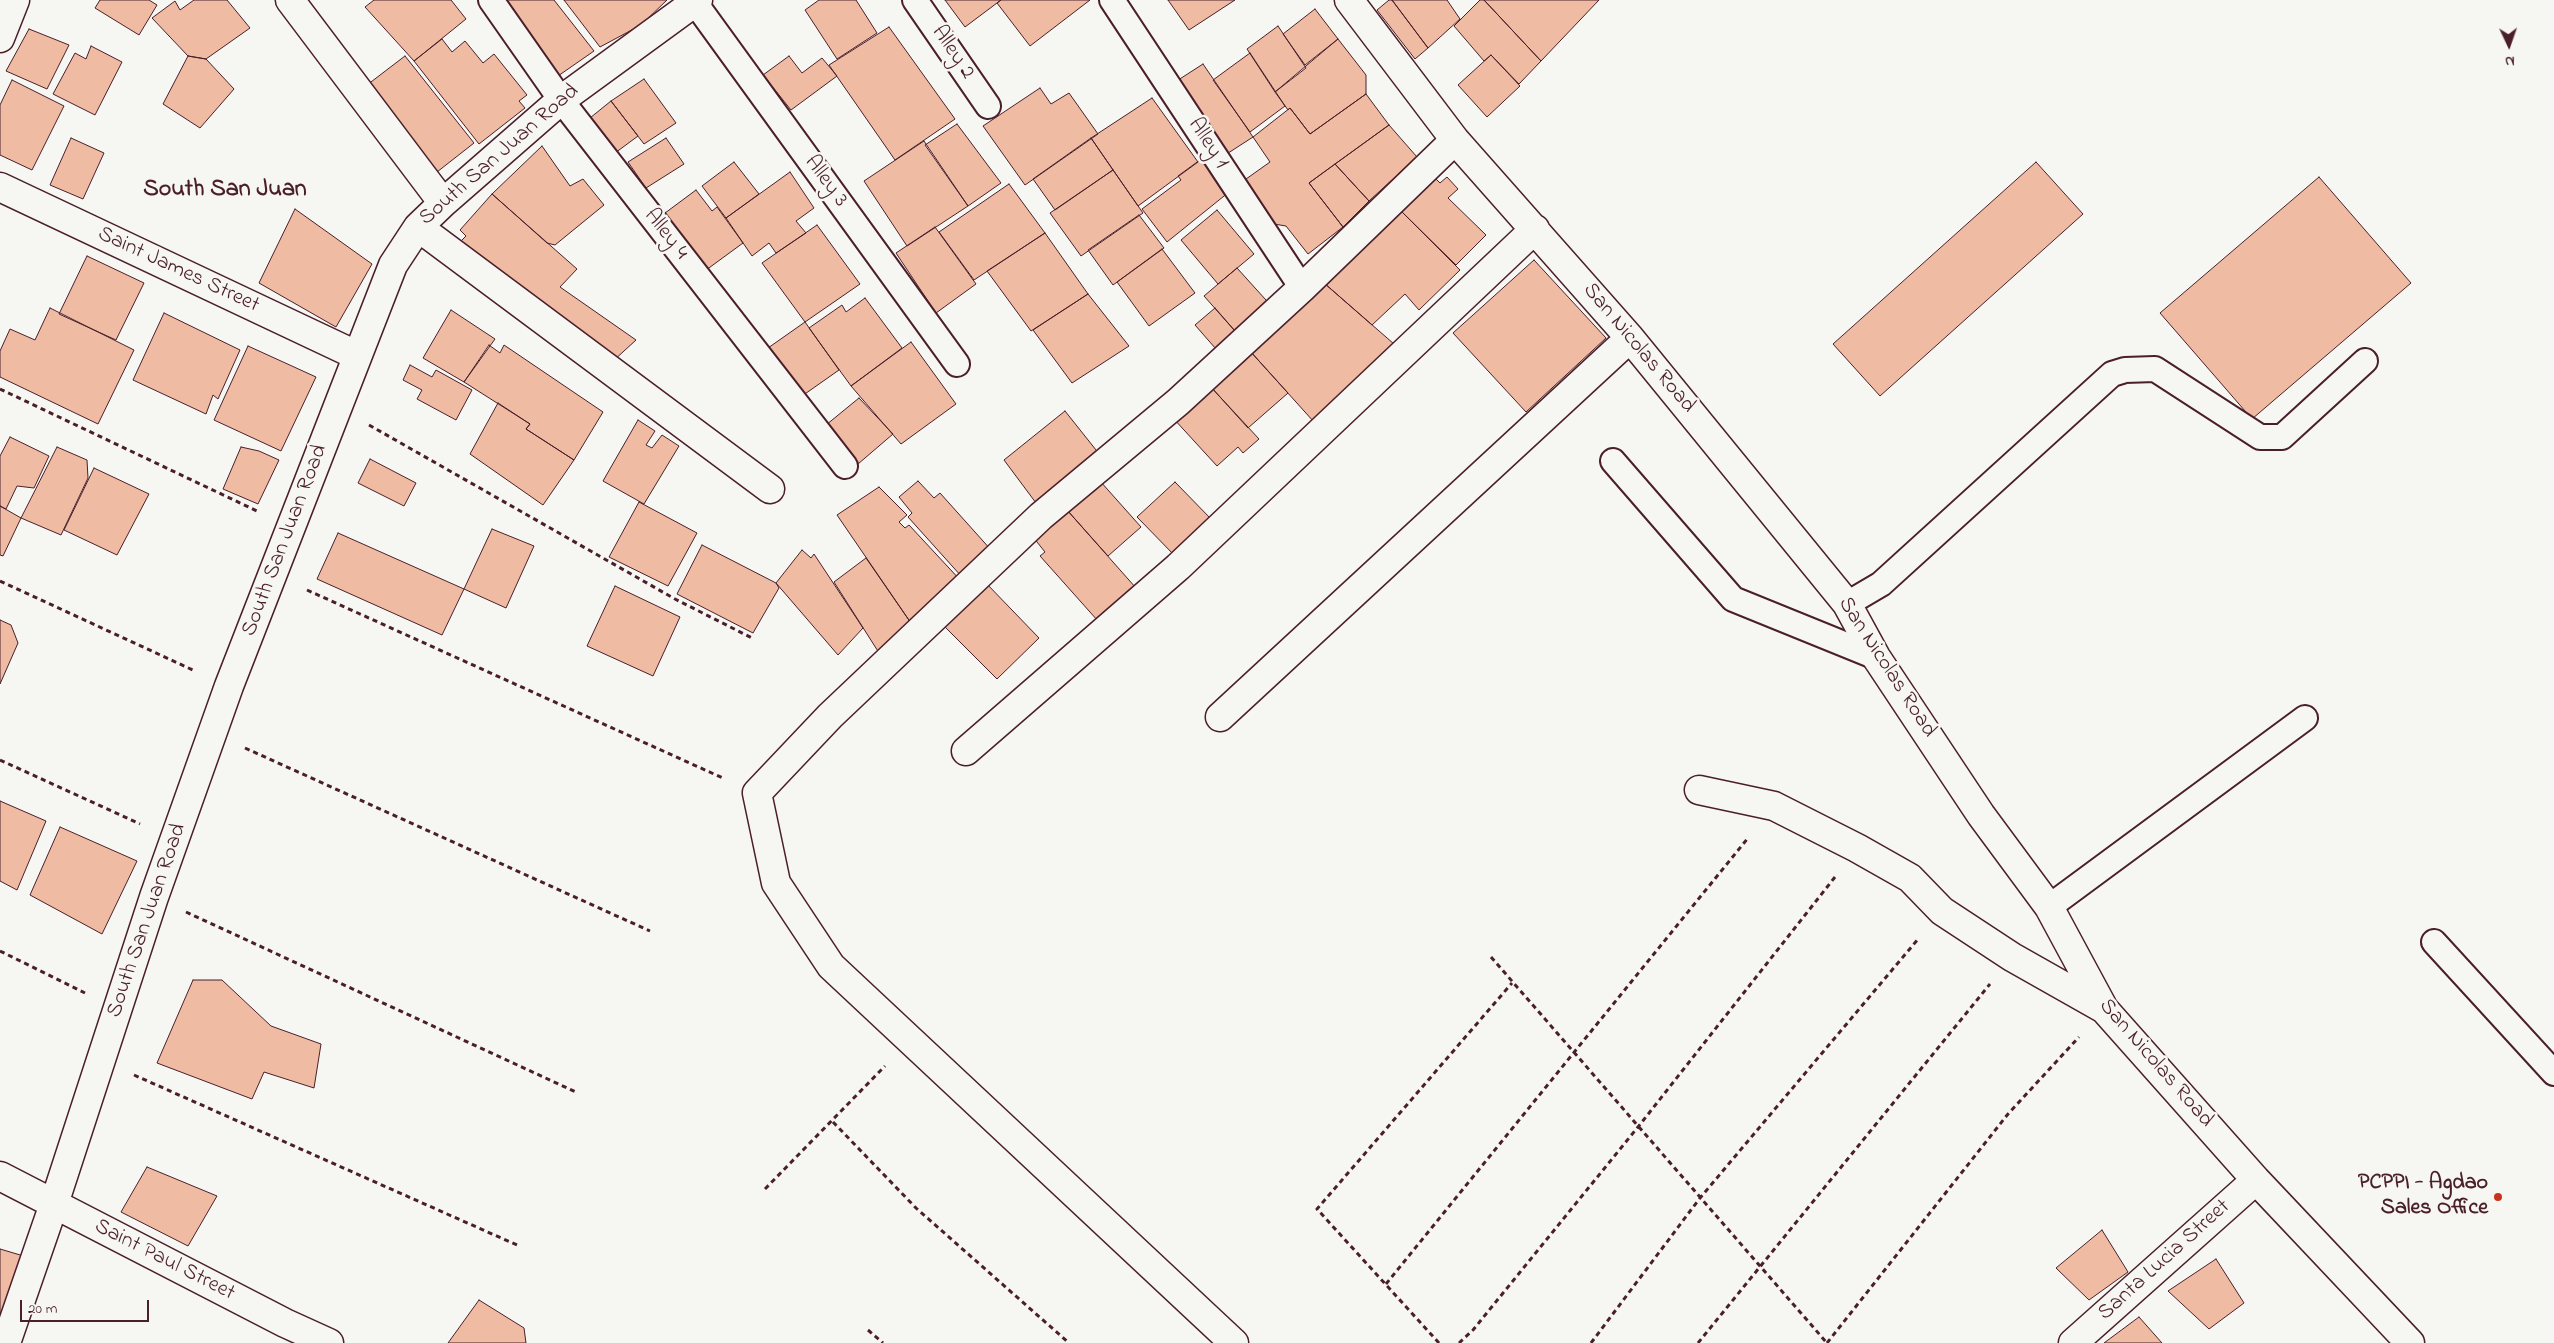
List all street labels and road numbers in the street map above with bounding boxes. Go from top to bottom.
street label: Alley 2 [924,21,980,85]
street label: South San Juan Road [415,79,585,233]
street label: Alley 1 [1181,114,1233,174]
street label: Alley 3 [797,151,853,213]
street label: Alley 4 [637,204,693,266]
street label: Saint James Street [93,222,263,320]
street label: San Nicolas Road [1576,279,1700,419]
street label: South San Juan Road [237,441,335,641]
street label: San Nicolas Road [1831,593,1941,743]
street label: South San Juan Road [102,821,194,1021]
street label: San Nicolas Road [2092,994,2218,1134]
street label: Santa Lucia Street [2093,1195,2237,1327]
street label: Saint Paul Street [89,1214,239,1308]

